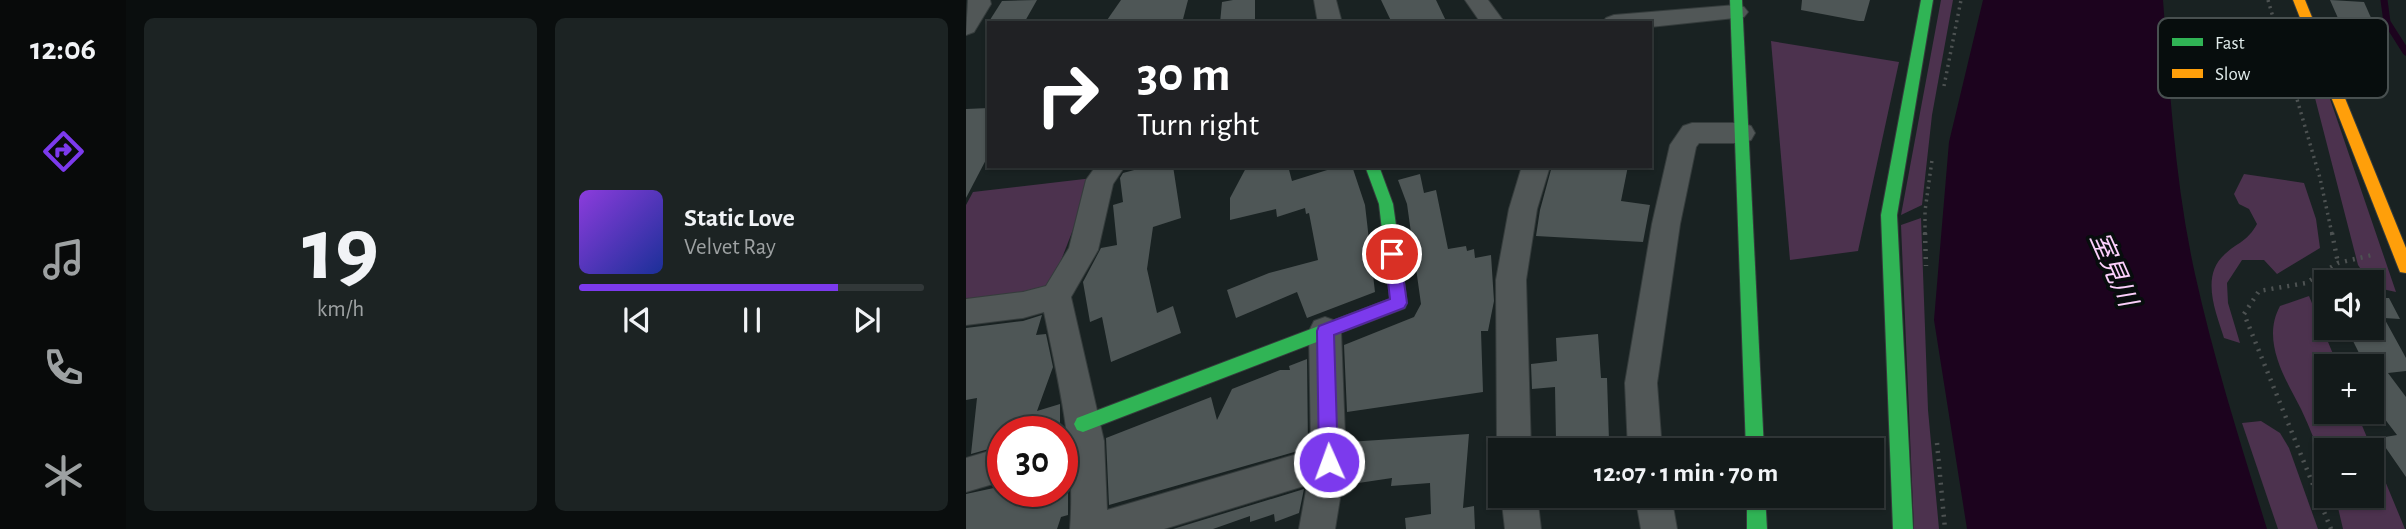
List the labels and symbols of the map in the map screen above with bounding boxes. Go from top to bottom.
legend [2158,18,2388,98]
text: Fast [2215,34,2245,53]
text: Slow [2215,65,2251,84]
pin [1362,224,1422,284]
water label: 室見川 [2085,228,2143,313]
speed limit sign: 30 [987,416,1078,507]
position arrow [1292,425,1366,499]

